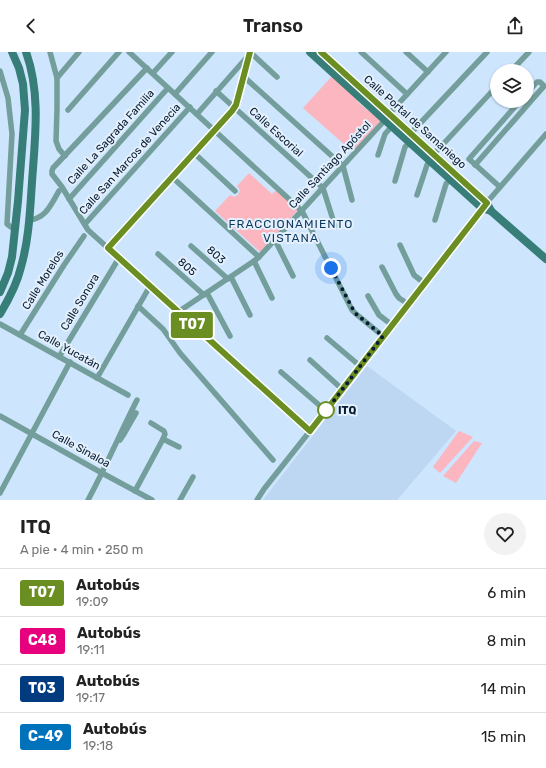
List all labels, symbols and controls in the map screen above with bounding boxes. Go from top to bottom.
icon: back [20,15,42,37]
text: Transo [243,15,303,37]
icon: share [504,15,526,37]
map controls [490,64,534,108]
button: layers [490,64,534,108]
street label: Calle Portal de Samaniego [361,73,469,171]
street label: Calle La Sagrada Familia [65,87,157,187]
street label: Calle San Marcos de Venecia [77,101,183,217]
street label: Calle Escorial [246,104,306,160]
street label: Calle Santiago Apóstol [286,119,374,211]
district label: FRACCIONAMIENTO VISTANA [229,217,353,245]
street label: 803 [204,243,228,267]
street label: Calle Morelos [20,248,67,312]
street label: 805 [175,255,199,279]
your location [321,258,341,278]
street label: Calle Sonora [58,271,102,333]
line badge: T07 [169,312,215,338]
text: T07 [179,316,205,333]
street label: Calle Yucatán [35,327,103,373]
marker: ITQ [317,401,335,419]
place label: ITQ [338,404,356,417]
street label: Calle Sinaloa [49,428,113,470]
button: heart [484,513,526,555]
text: ITQ [20,515,51,538]
text: A pie · 4 min · 250 m [20,542,143,557]
text: Autobús [76,576,140,594]
text: T07 [29,584,55,601]
text: 6 min [487,584,526,602]
text: 19:09 [76,594,109,609]
text: Autobús [77,624,141,642]
text: C48 [28,632,57,649]
text: 8 min [487,632,526,650]
text: 19:11 [77,642,105,657]
text: Autobús [76,672,140,690]
text: T03 [28,680,56,697]
text: 14 min [481,680,526,698]
text: 19:17 [76,690,105,705]
text: Autobús [83,720,147,738]
text: C-49 [28,728,63,745]
text: 15 min [481,728,526,746]
text: 19:18 [83,738,113,753]

